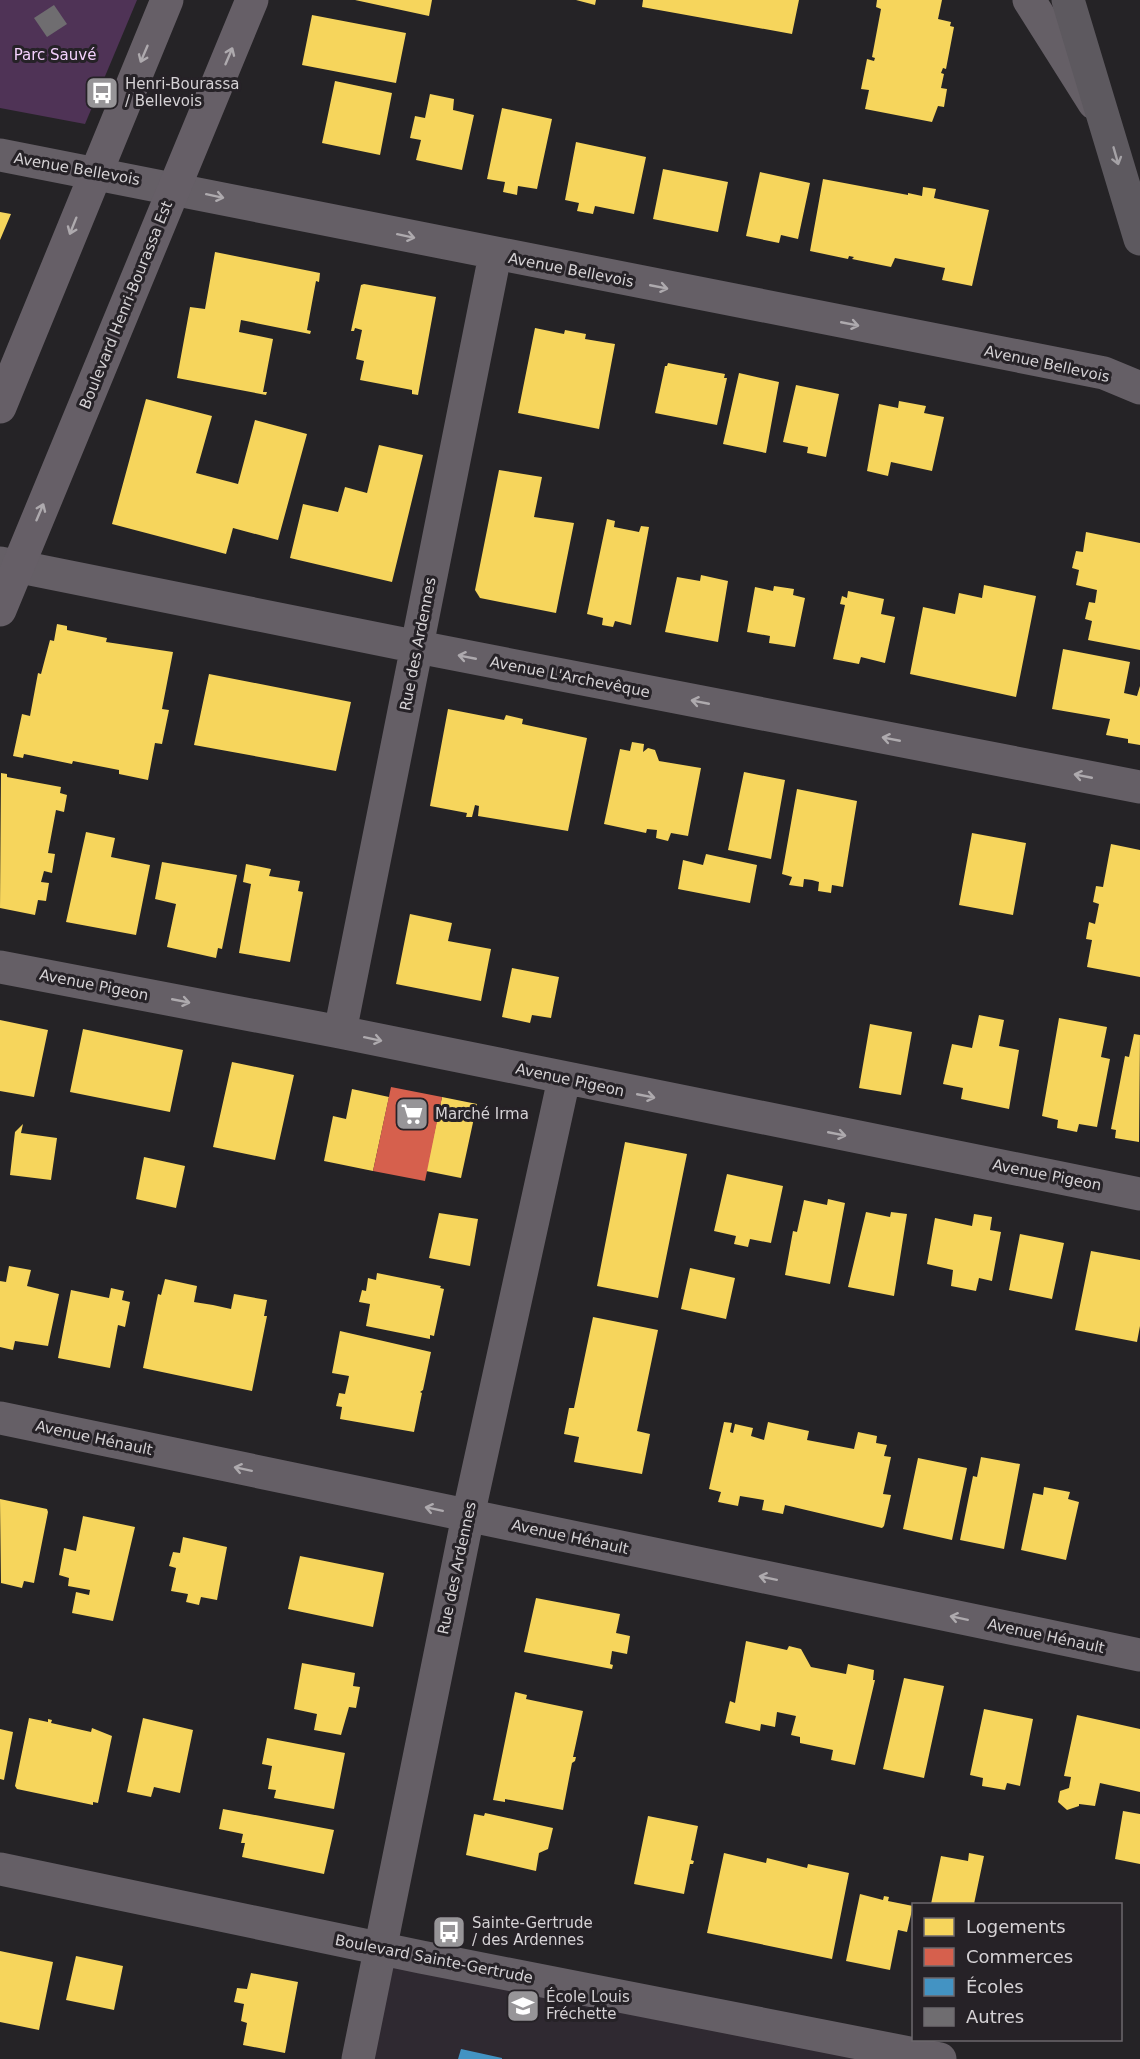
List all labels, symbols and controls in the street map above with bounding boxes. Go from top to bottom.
one-way arrow [138,44,149,63]
park label: Parc Sauvé [14,46,96,64]
one-way arrow [224,47,235,65]
bus stop icon: Henri-Bourassa / Bellevois [84,75,120,111]
place label: Henri-Bourassa / Bellevois [125,75,239,110]
one-way arrow [1111,146,1123,165]
street label: Avenue Bellevois [13,149,142,189]
one-way arrow [205,191,224,202]
street label: Boulevard Henri-Bourassa Est [76,198,176,412]
one-way arrow [67,217,78,235]
one-way arrow [395,231,415,242]
street label: Avenue Bellevois [507,249,636,291]
one-way arrow [648,282,668,293]
one-way arrow [840,319,859,330]
street label: Avenue Bellevois [983,342,1111,386]
one-way arrow [35,503,46,521]
street label: Rue des Ardennes [396,576,440,712]
one-way arrow [458,651,477,662]
street label: Avenue L'Archevêque [489,653,651,701]
one-way arrow [690,696,710,707]
one-way arrow [882,733,901,744]
one-way arrow [1073,770,1093,781]
street label: Avenue Pigeon [38,966,150,1004]
one-way arrow [171,996,190,1007]
one-way arrow [362,1034,382,1045]
street label: Avenue Pigeon [514,1060,626,1100]
one-way arrow [636,1090,655,1102]
supermarket icon: Marché Irma [394,1096,430,1132]
place label: Marché Irma [435,1105,529,1123]
one-way arrow [827,1128,846,1140]
street label: Avenue Pigeon [991,1156,1103,1194]
street label: Avenue Hénault [34,1417,154,1459]
one-way arrow [233,1463,253,1474]
street label: Rue des Ardennes [434,1500,480,1636]
one-way arrow [424,1503,444,1514]
street label: Avenue Hénault [510,1516,630,1558]
one-way arrow [759,1572,779,1583]
one-way arrow [950,1612,970,1623]
street label: Avenue Hénault [986,1615,1106,1657]
legend [912,1903,1122,2041]
bus stop icon: Sainte-Gertrude / des Ardennes [431,1914,467,1950]
place label: Sainte-Gertrude / des Ardennes [472,1914,593,1949]
text: Logements [966,1916,1066,1937]
street label: Boulevard Sainte-Gertrude [333,1931,535,1987]
text: Commerces [966,1946,1073,1967]
text: Écoles [966,1976,1024,1997]
place label: École Louis Fréchette [546,1987,630,2023]
school or university icon: École Louis Fréchette [505,1988,541,2024]
text: Autres [966,2006,1024,2027]

